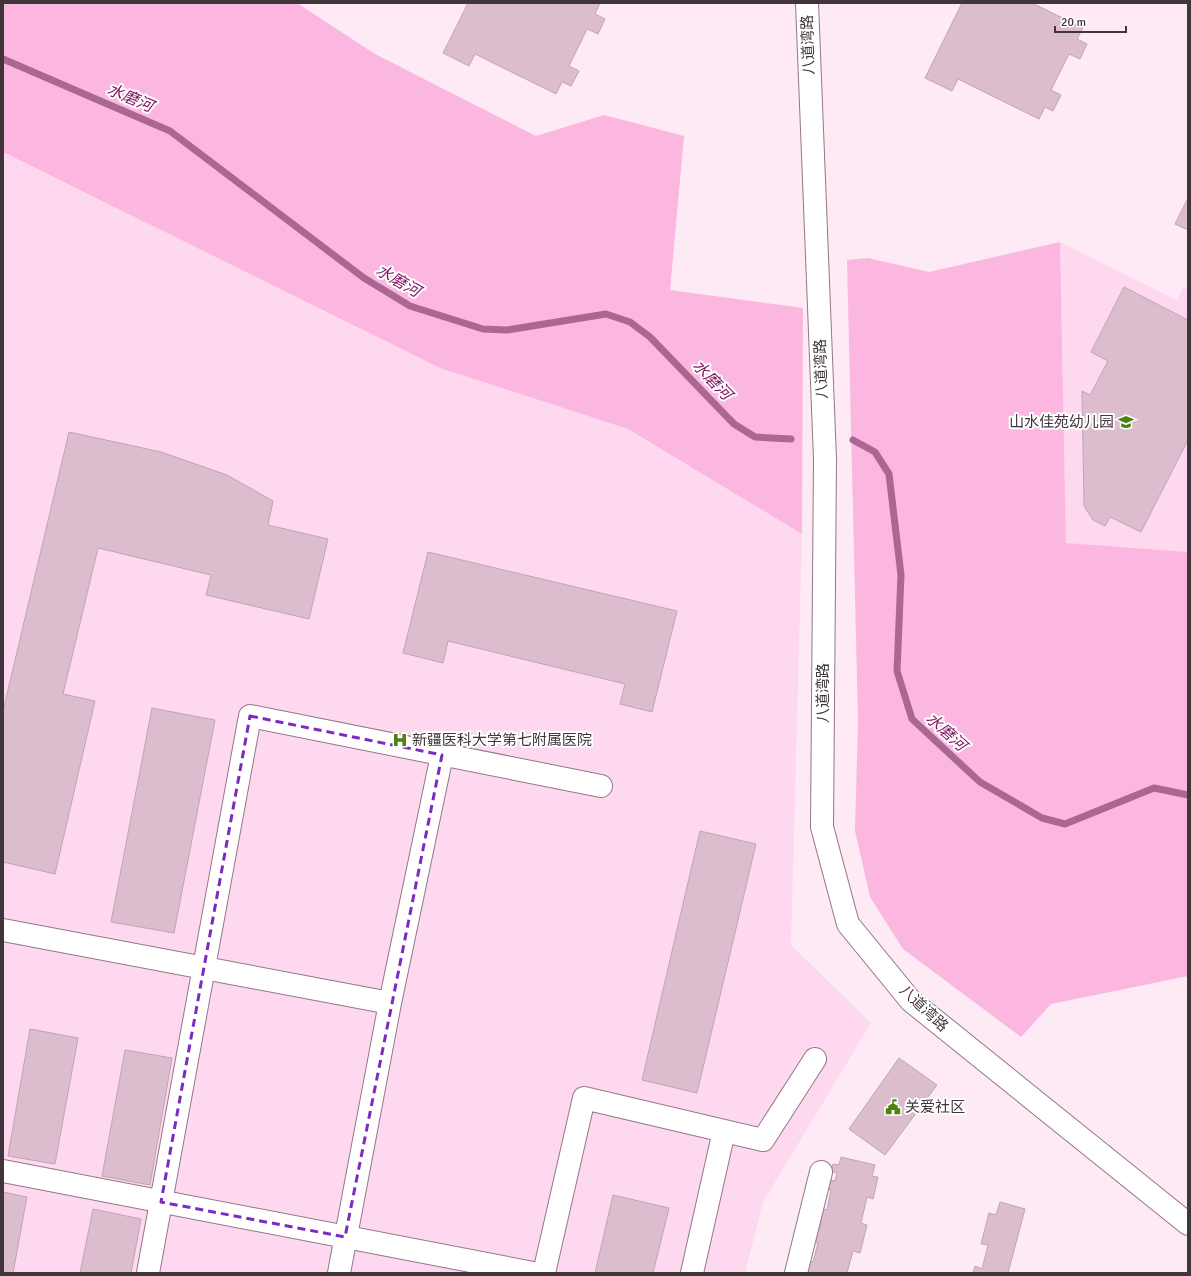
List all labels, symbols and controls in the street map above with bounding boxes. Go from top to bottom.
scale bar [1055,8,1126,34]
street label: 八道湾路 [798,15,818,75]
text: 20 m [1061,15,1086,30]
water label: 水磨河 [104,79,159,118]
water label: 水磨河 [372,260,426,303]
street label: 八道湾路 [811,339,831,399]
water label: 水磨河 [688,356,738,406]
place label: 山水佳苑幼儿园 [1009,413,1114,431]
school or university icon: 山水佳苑幼儿园 [1117,413,1135,431]
street label: 八道湾路 [814,663,832,723]
water label: 水磨河 [921,709,973,757]
hospital icon: 新疆医科大学第七附属医院 [391,731,409,749]
place label: 新疆医科大学第七附属医院 [412,731,592,749]
street label: 八道湾路 [896,981,952,1035]
public building icon: 关爱社区 [884,1098,902,1116]
place label: 关爱社区 [905,1098,965,1116]

